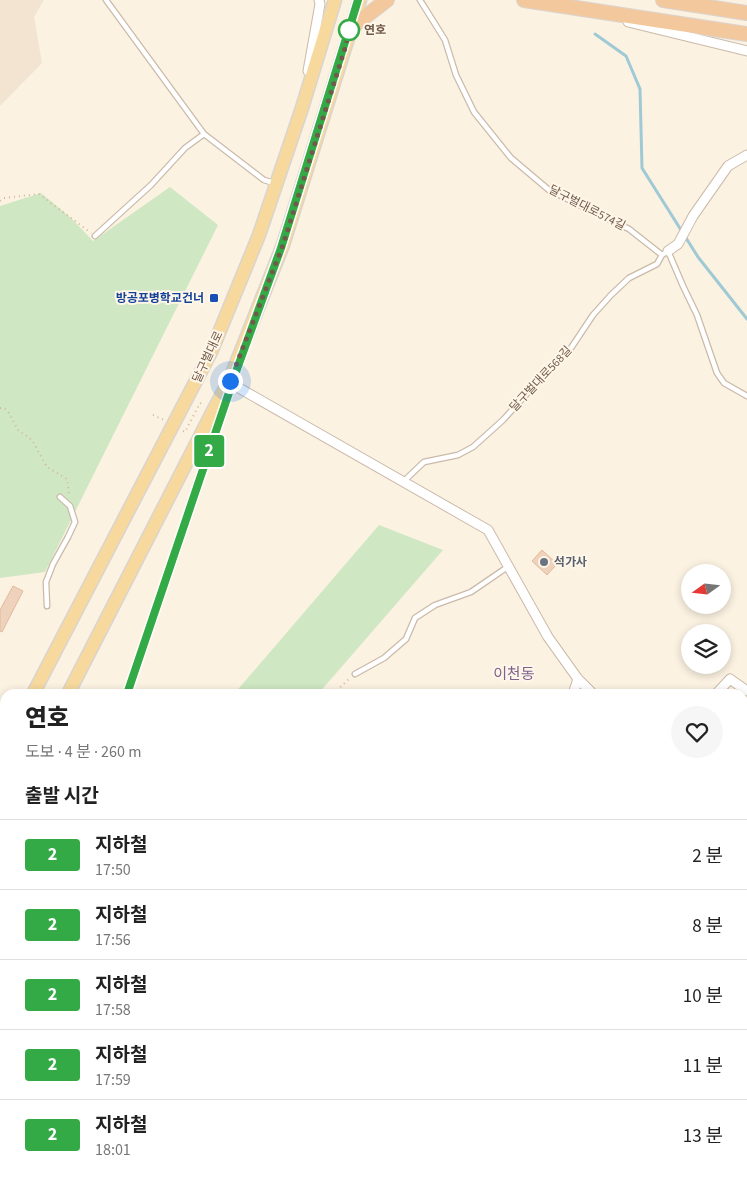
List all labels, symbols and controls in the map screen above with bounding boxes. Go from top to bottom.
marker: 연호 [338,19,360,41]
place label: 연호 [364,22,386,39]
street label: 달구벌대로574길 [546,181,628,235]
place label: 방공포병학교건너 [116,290,204,307]
marker: 방공포병학교건너 [208,292,220,304]
street label: 달구벌대로 [189,328,227,386]
street label: 달구벌대로568길 [506,342,576,416]
your location [218,369,243,394]
line badge: 2 [193,435,225,467]
text: 2 [204,438,214,463]
place label: 석가사 [554,554,587,571]
marker: 석가사 [538,556,550,568]
north arrow [681,564,731,614]
map controls [681,564,731,674]
button: layers [681,624,731,674]
district label: 이천동 [493,664,535,685]
text: 연호 [25,701,69,736]
button: heart [671,706,723,758]
text: 도보 · 4 분 · 260 m [25,741,141,763]
text: 출발 시간 [25,783,99,810]
text: 지하철 [95,832,147,859]
text: 2 [48,842,57,867]
text: 2 분 [692,843,723,870]
text: 17:50 [95,859,131,881]
text: 지하철 [95,902,147,929]
text: 2 [48,912,57,937]
text: 8 분 [692,913,723,940]
text: 17:56 [95,929,131,951]
text: 지하철 [95,972,147,999]
text: 2 [48,982,57,1007]
text: 10 분 [683,983,723,1010]
text: 17:58 [95,999,131,1021]
text: 지하철 [95,1042,147,1069]
text: 2 [48,1052,57,1077]
text: 11 분 [683,1053,723,1080]
text: 17:59 [95,1069,131,1091]
text: 지하철 [95,1112,147,1139]
text: 2 [48,1122,57,1147]
text: 13 분 [683,1123,723,1150]
text: 18:01 [95,1139,131,1161]

